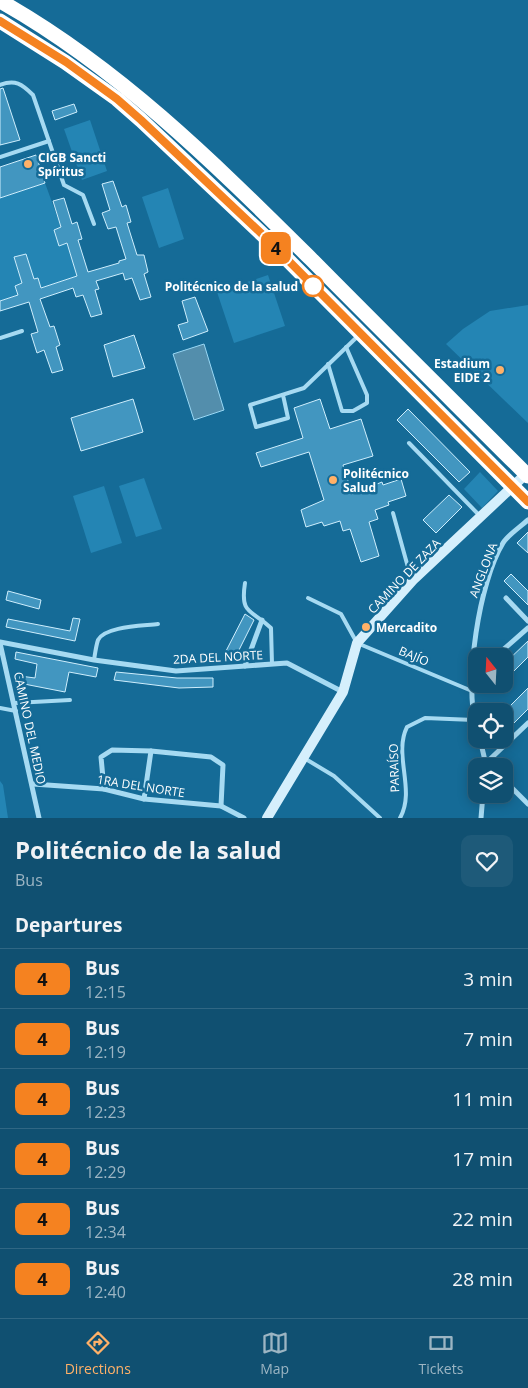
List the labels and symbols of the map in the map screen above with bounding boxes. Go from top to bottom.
place label: CIGB Sancti Spíritus [38,149,106,180]
marker: CIGB Sancti Spíritus [22,158,34,170]
line badge: 4 [260,232,292,264]
marker: Politécnico de la salud [302,275,324,297]
place label: Politécnico de la salud [165,278,298,295]
place label: Estadium EIDE 2 [434,355,490,386]
marker: Estadium EIDE 2 [494,364,506,376]
place label: Politécnico Salud [343,465,409,496]
marker: Politécnico Salud [327,474,339,486]
street label: CAMINO DE ZAZA [364,534,444,617]
street label: ANGLONA [465,540,501,600]
place label: Mercadito [376,619,437,636]
marker: Mercadito [360,621,372,633]
street label: BAJÍO [396,642,432,670]
street label: 2DA DEL NORTE [173,646,263,668]
north arrow [468,648,512,692]
street label: CAMINO DEL MEDIO [10,670,50,786]
street label: PARAÍSO [385,743,403,793]
street label: 1RA DEL NORTE [96,771,186,801]

